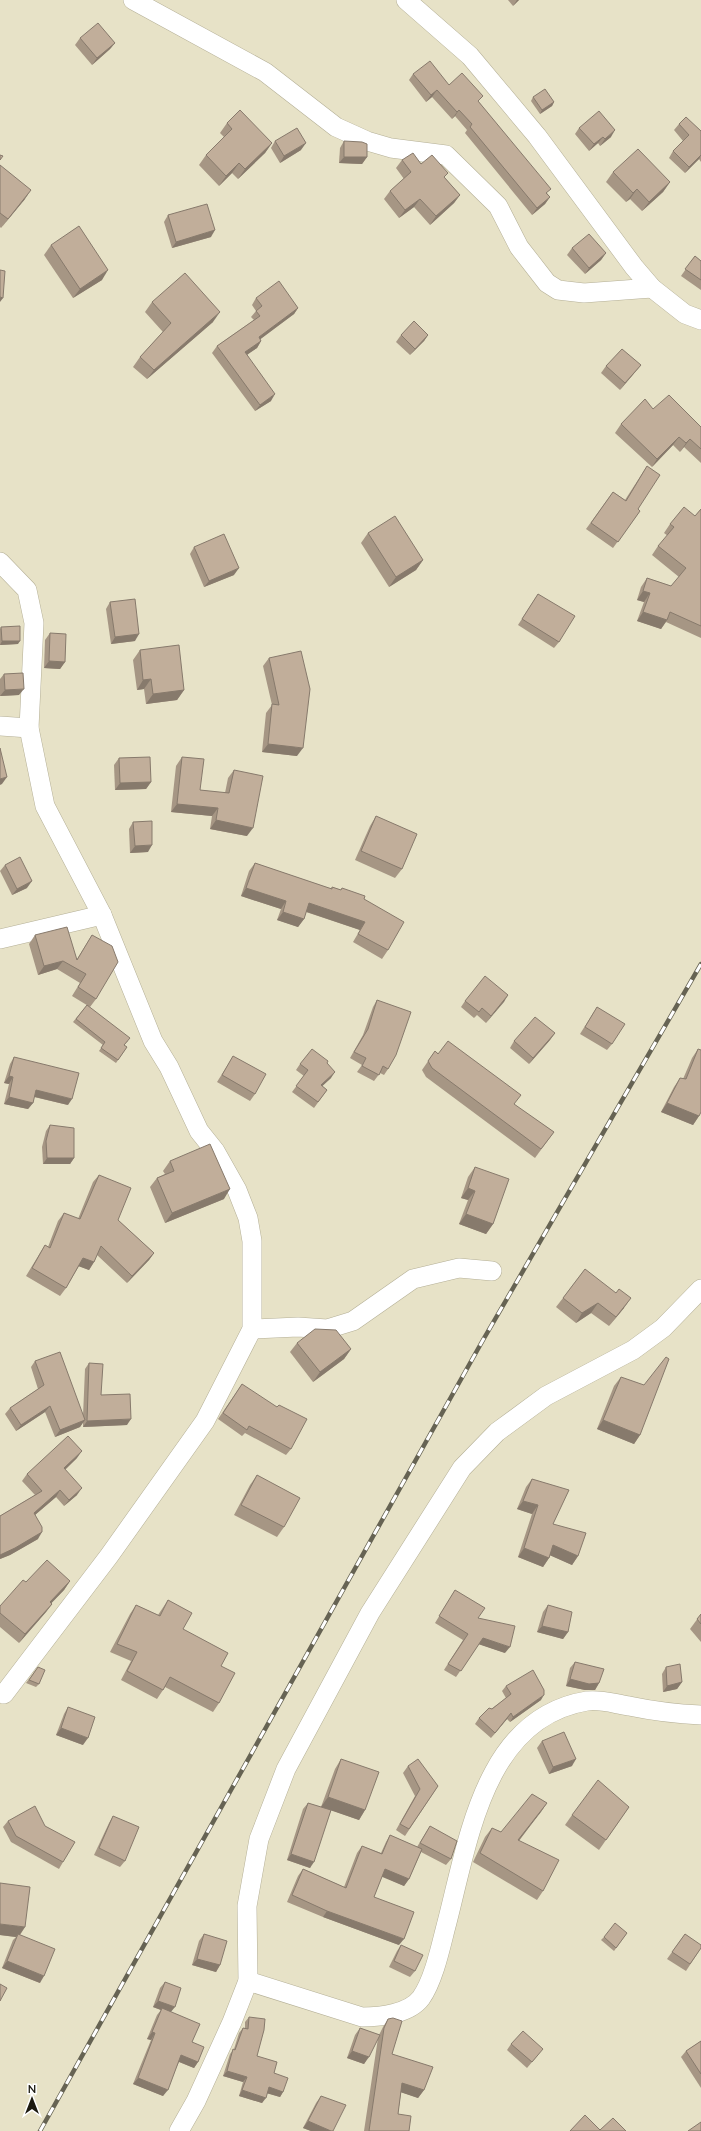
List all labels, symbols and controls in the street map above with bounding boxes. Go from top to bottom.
north arrow [12,2079,52,2119]
text: N [28,2082,36,2095]

